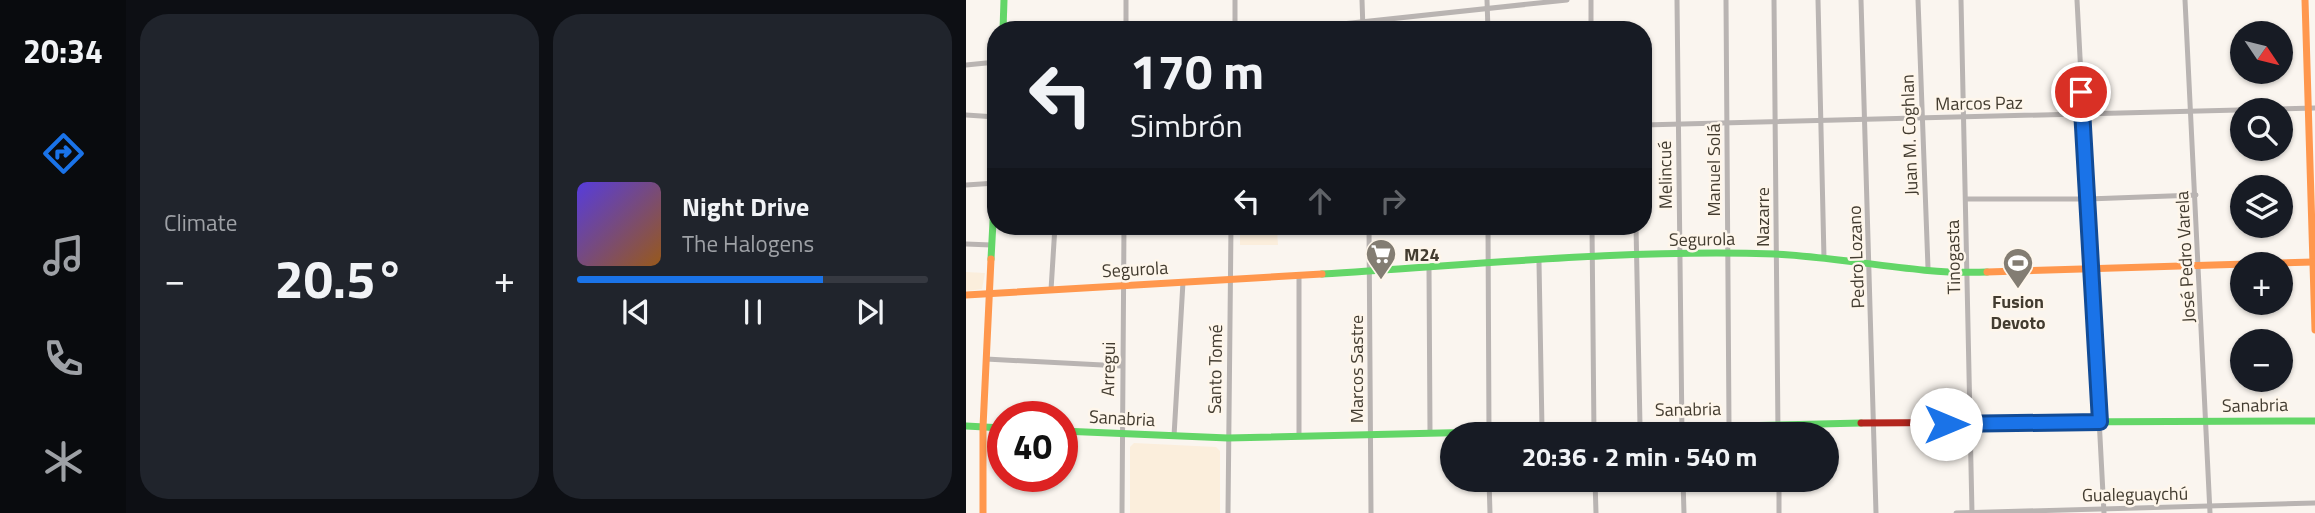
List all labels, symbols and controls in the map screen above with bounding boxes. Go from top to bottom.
north arrow [2230,21,2292,84]
map controls [2230,21,2293,392]
text: 20:34 [23,27,103,75]
text: 170 m [1130,33,1264,108]
icon: left [1015,49,1106,140]
pin [2051,62,2111,122]
icon: arrive [2062,73,2100,111]
street label: Juan M. Coghlan [1893,74,1925,196]
street label: Marcos Paz [1935,89,2023,117]
button: search [2230,98,2293,161]
text: Simbrón [1130,101,1243,149]
street label: Manuel Solá [1700,123,1727,217]
icon: directions [39,129,88,178]
street label: Melincué [1651,141,1679,209]
button: layers [2230,175,2293,238]
icon: left [1228,182,1266,220]
icon: ahead [1301,182,1339,220]
icon: right [1374,182,1412,220]
text: Night Drive [682,187,809,226]
street label: Nazarre [1749,187,1776,247]
street label: José Pedro Varela [2168,190,2202,324]
text: Climate [164,205,237,240]
street label: Pedro Lozano [1841,205,1871,309]
street label: Tinogasta [1939,219,1967,295]
street label: Segurola [1669,225,1735,253]
text: The Halogens [682,226,814,261]
icon: music [39,231,88,280]
supermarket icon: M24 [1364,237,1398,281]
text: 20.5° [275,239,404,318]
place label: M24 [1404,241,1440,268]
sports icon: Fusion Devoto [2001,246,2035,290]
text: − [164,250,185,308]
text: + [494,250,515,308]
button: + [2230,252,2293,315]
street label: Segurola [1101,254,1169,284]
place label: Fusion Devoto [1990,288,2046,336]
icon: previous [617,293,655,331]
icon: pause [734,293,772,331]
icon: next [851,293,889,331]
street label: Marcos Sastre [1343,315,1370,423]
street label: Santo Tomé [1201,324,1229,414]
button: − [2230,329,2293,392]
icon: phone [39,334,88,383]
street label: Arregui [1094,341,1122,397]
position arrow [1909,387,1983,461]
street label: Sanabria [2222,391,2288,419]
street label: Sanabria [1655,395,1721,423]
speed limit sign: 40 [987,401,1078,492]
street label: Sanabria [1088,403,1156,433]
icon: climate [39,437,88,486]
text: 20:36 · 2 min · 540 m [1522,437,1757,476]
street label: Gualeguaychú [2082,480,2188,508]

